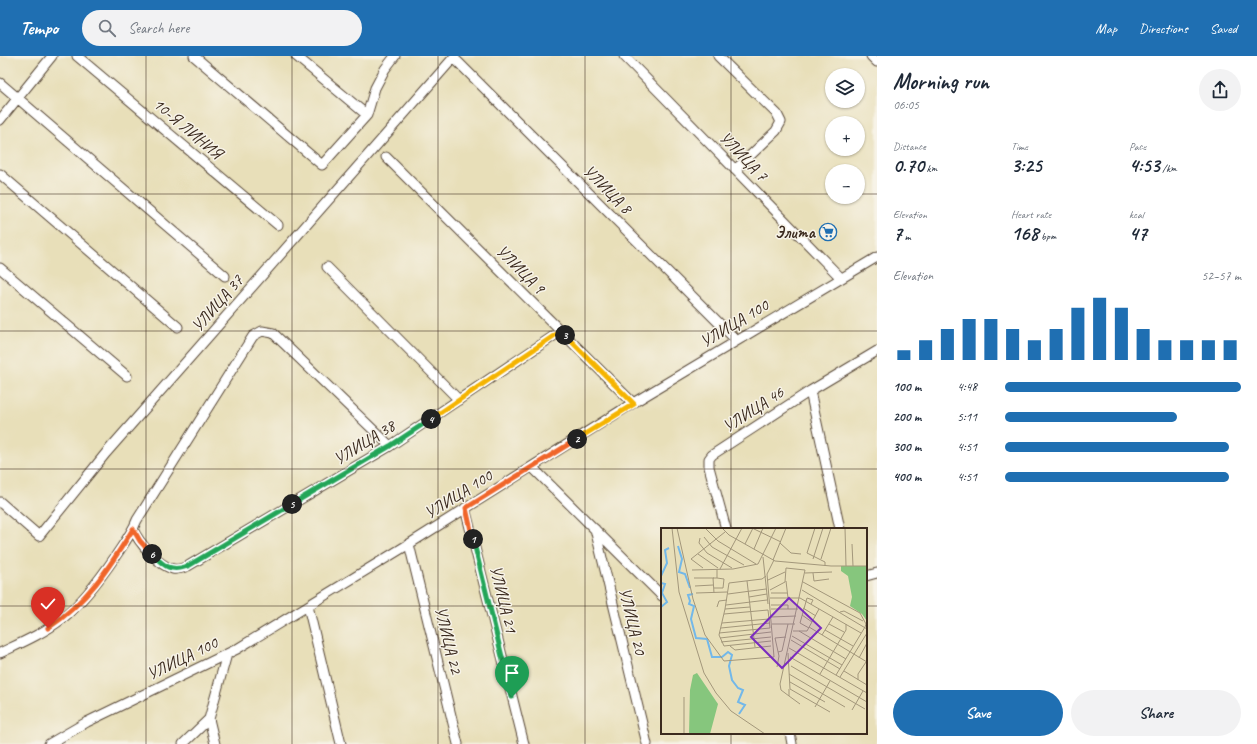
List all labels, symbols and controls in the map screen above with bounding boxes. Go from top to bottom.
search box [82,10,362,46]
text: Tempo [20,16,58,40]
icon: search [96,17,118,39]
text: Search here [128,19,189,38]
text: Map [1096,20,1117,37]
text: Directions [1139,20,1188,37]
text: Saved [1210,20,1237,37]
map controls [825,68,865,204]
button: layers [825,68,865,108]
text: Morning run [893,68,989,96]
button: share [1199,69,1241,111]
street label: 10-Я ЛИНИЯ [149,93,229,165]
text: 06:05 [893,97,919,113]
button: + [825,116,865,156]
street label: УЛИЦА 7 [715,127,773,186]
text: Distance [893,139,926,153]
text: Time [1011,139,1028,153]
text: Pace [1129,139,1146,153]
text: 0.70 [893,153,924,178]
text: 3:25 [1011,153,1042,178]
text: 4:53 [1129,153,1160,178]
street label: УЛИЦА 8 [579,160,638,220]
text: km [924,161,937,175]
text: /km [1160,161,1177,175]
button: − [825,164,865,204]
text: Elevation [893,207,927,221]
text: Heart rate [1011,207,1051,221]
text: kcal [1129,207,1144,221]
text: 7 [893,221,902,246]
text: 168 [1011,221,1038,246]
text: 47 [1129,221,1147,246]
place label: Элита [775,222,817,243]
supermarket icon: Элита [818,222,838,242]
text: m [902,229,911,243]
text: bpm [1038,229,1056,243]
street label: УЛИЦА 9 [492,240,551,299]
text: Elevation [893,268,933,284]
text: 52–57 m [1201,268,1241,284]
street label: УЛИЦА 37 [187,270,249,336]
street label: УЛИЦА 100 [696,294,773,352]
pin: 3 [555,325,575,345]
text: 3 [563,328,567,342]
text: 100 m [893,379,921,395]
text: 4:48 [957,379,977,395]
street label: УЛИЦА 46 [719,381,789,437]
pin: 4 [421,409,441,429]
text: 200 m [893,409,921,425]
text: 5:11 [957,409,977,425]
text: 4 [429,412,433,426]
street label: УЛИЦА 38 [330,414,401,469]
pin: 2 [567,429,587,449]
text: 2 [575,432,579,446]
text: 300 m [893,439,921,455]
text: 4:51 [957,439,977,455]
street label: УЛИЦА 100 [420,465,497,524]
text: 400 m [893,469,921,485]
text: 4:51 [957,469,977,485]
pin: 5 [282,494,302,514]
text: 5 [290,497,294,511]
inset map [661,528,867,734]
pin: 1 [463,529,483,549]
text: 1 [471,532,475,546]
pin: 6 [142,544,162,564]
text: 6 [149,547,155,561]
street label: УЛИЦА 21 [485,563,522,636]
street label: УЛИЦА 20 [614,585,651,658]
pin [31,587,65,628]
icon: check [37,593,59,615]
street label: УЛИЦА 22 [430,604,467,677]
street label: УЛИЦА 100 [143,632,222,685]
pin [495,656,529,697]
icon: arrive [501,662,523,684]
button: Save [893,690,1063,736]
button: Share [1071,690,1241,736]

